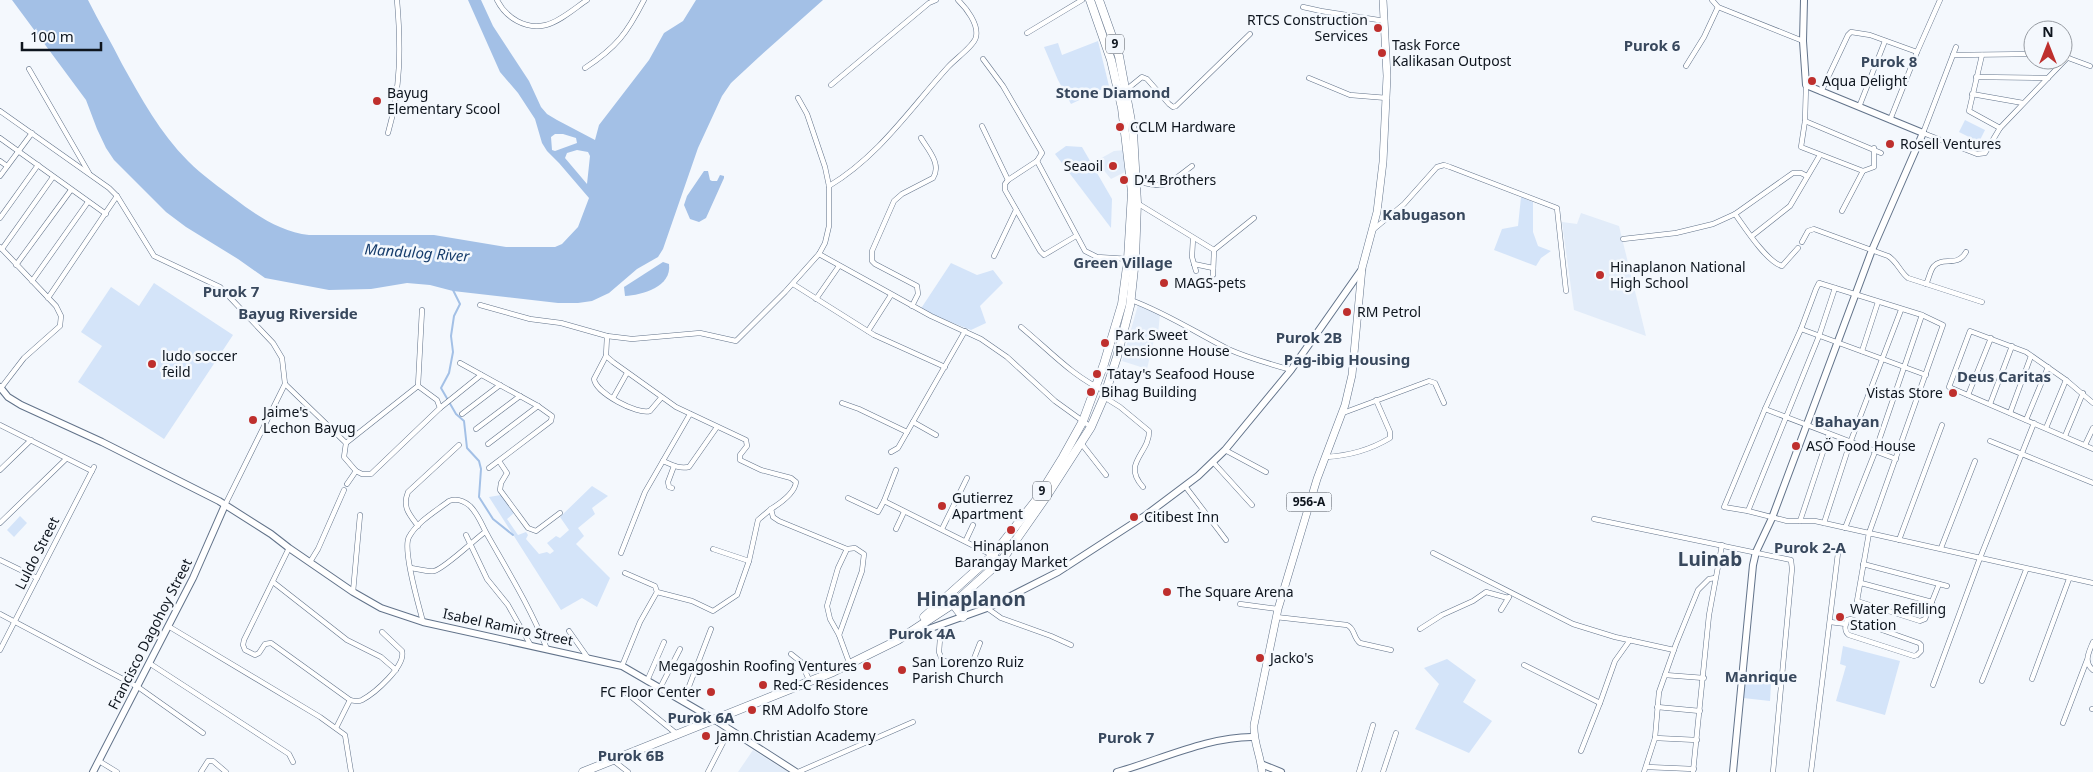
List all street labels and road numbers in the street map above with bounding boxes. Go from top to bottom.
road number: 9 [1106,34,1124,54]
road number: 9 [1033,482,1051,501]
road number: 956-A [1286,492,1332,512]
street label: Luldo Street [10,513,63,592]
street label: Francisco Dagohoy Street [103,555,196,712]
street label: Isabel Ramiro Street [441,603,575,650]

